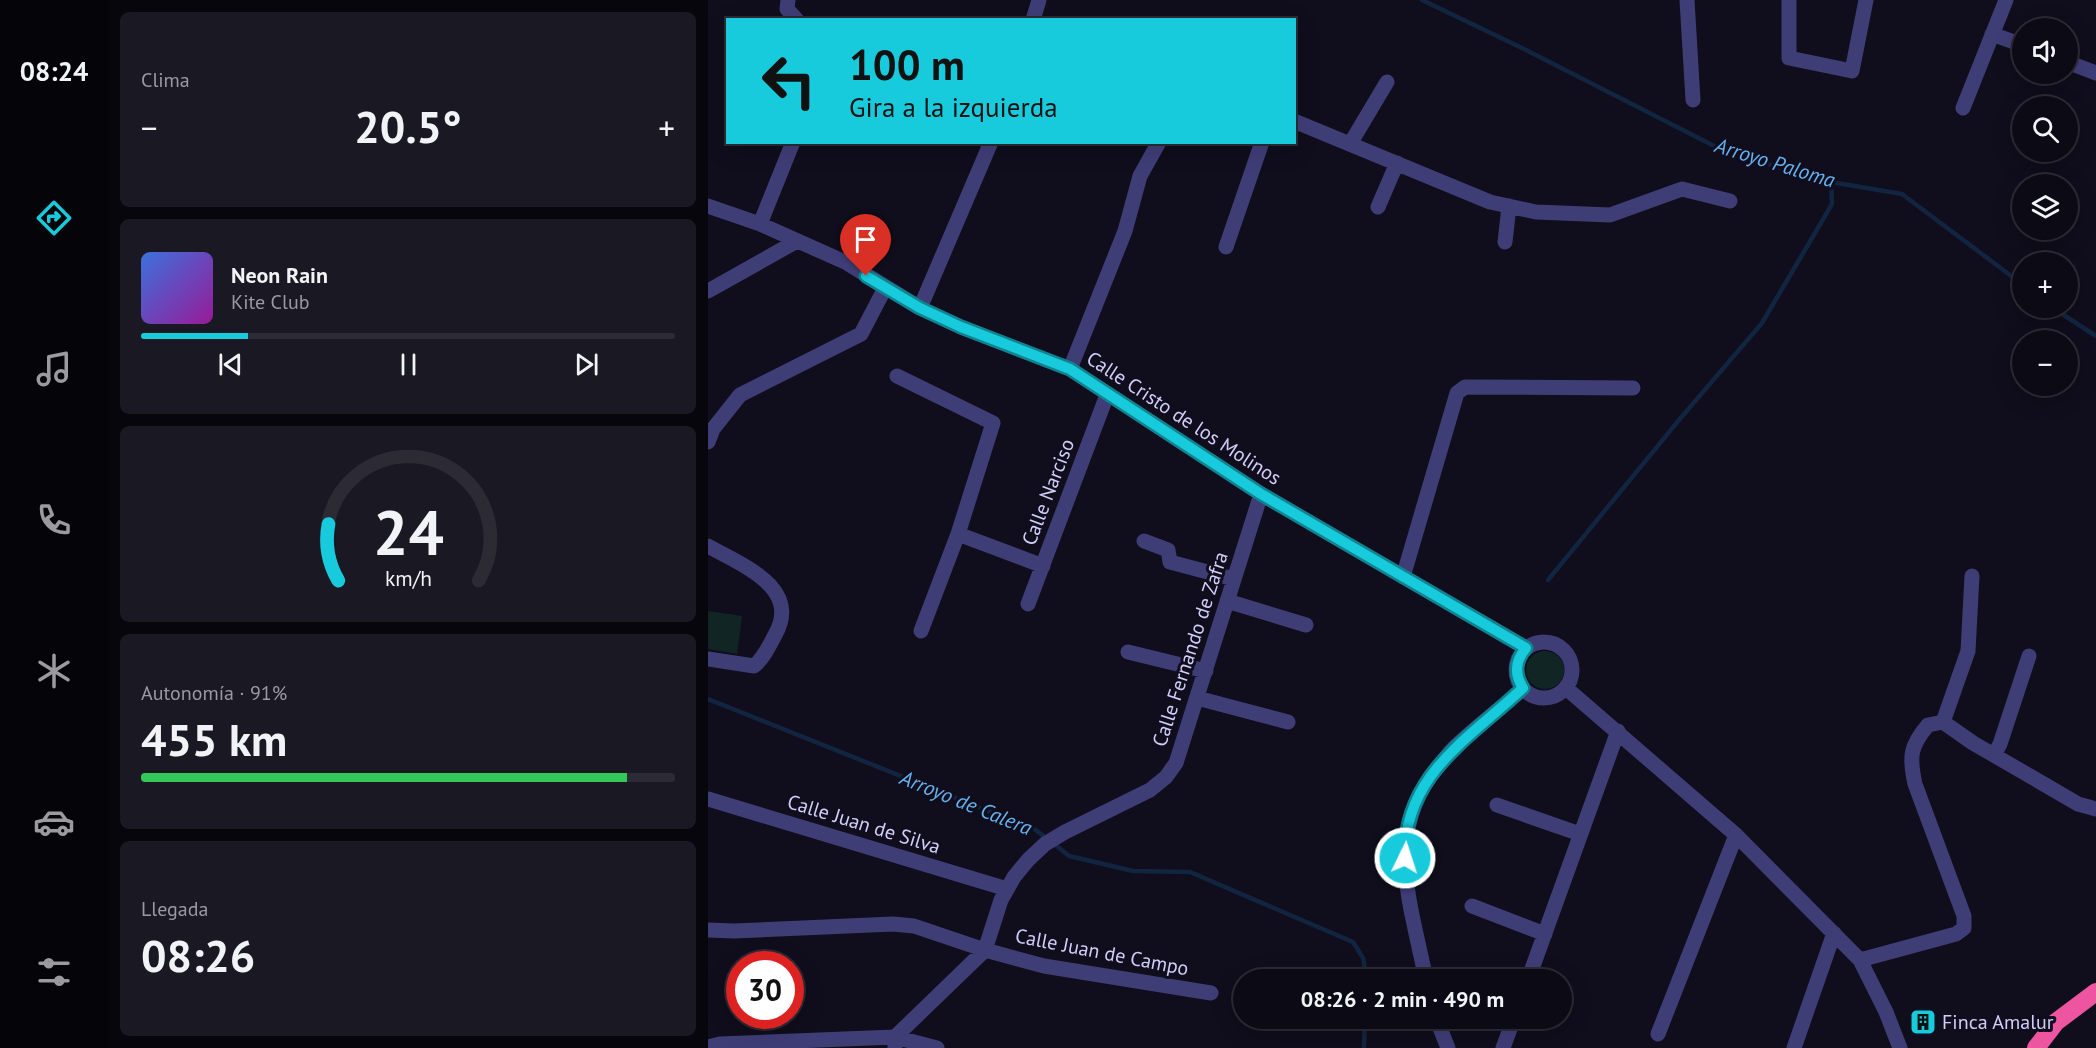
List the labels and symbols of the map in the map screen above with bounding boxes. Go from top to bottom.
water label: Arroyo Paloma [1711,131,1839,194]
pin [840,214,891,276]
street label: Calle Cristo de los Molinos [1082,345,1286,491]
street label: Calle Narciso [1016,435,1080,549]
street label: Calle Fernando de Zafra [1146,548,1234,750]
water label: Arroyo de Calera [895,763,1037,842]
street label: Calle Juan de Silva [784,788,944,860]
position arrow [1373,826,1437,890]
street label: Calle Juan de Campo [1013,922,1191,982]
speed limit sign: 30 [726,951,804,1029]
building icon: Finca Amalur [1908,1007,1938,1037]
place label: Finca Amalur [1942,1009,2054,1035]

